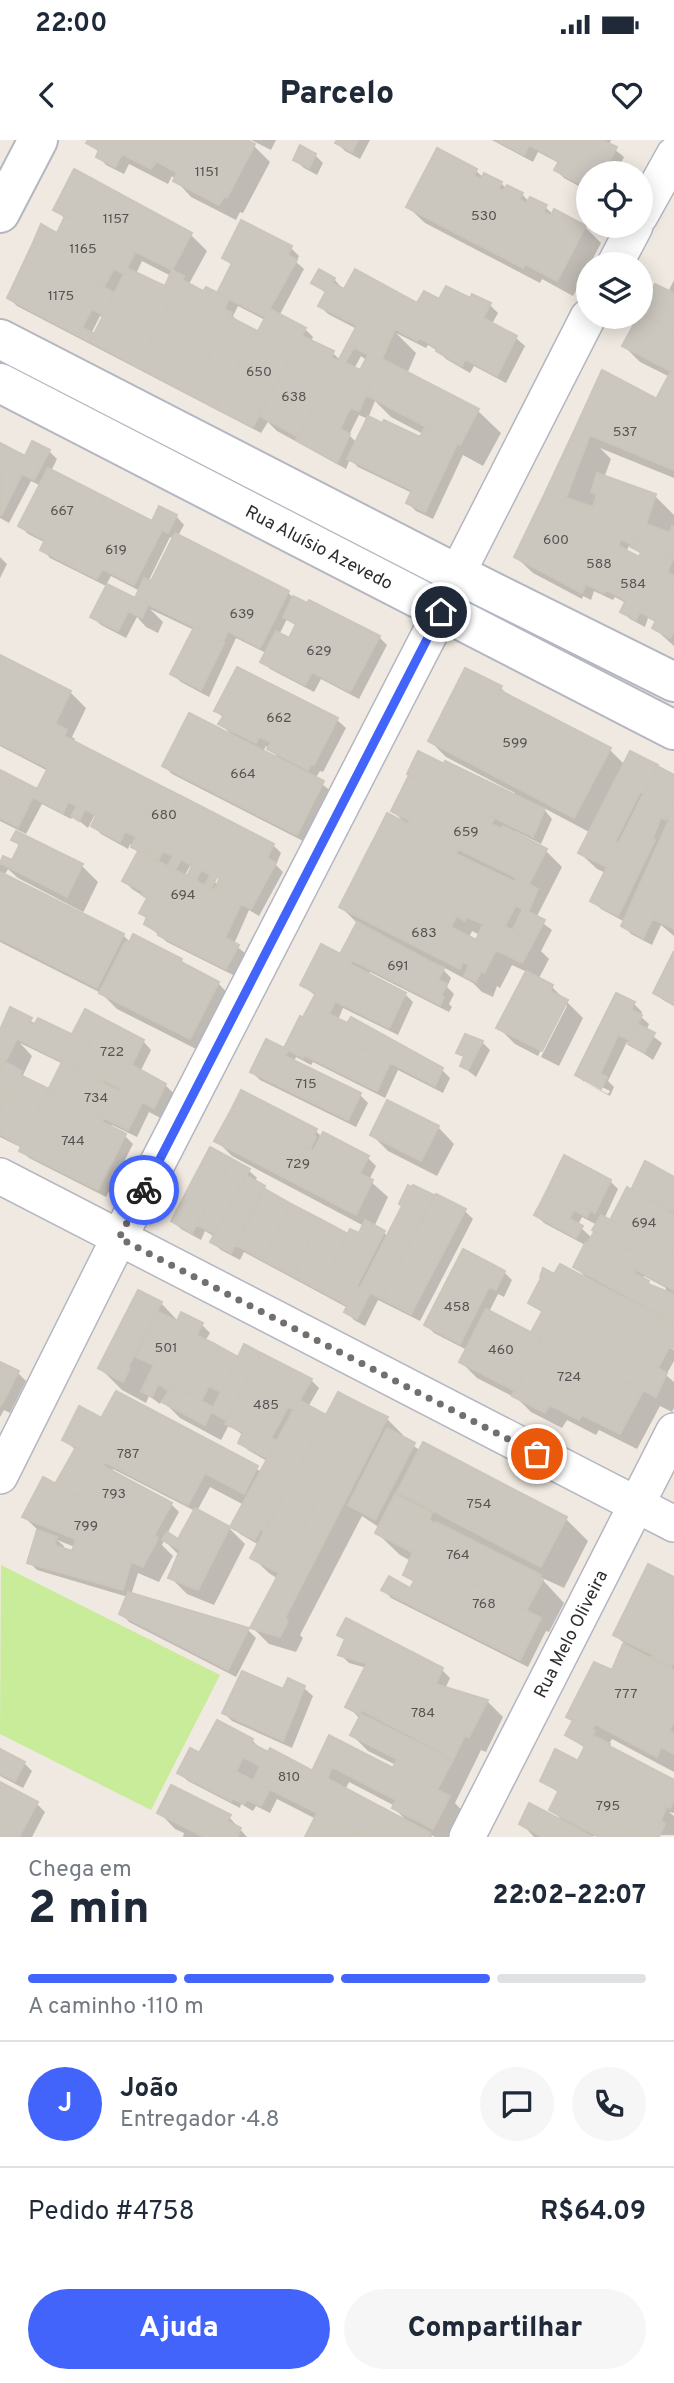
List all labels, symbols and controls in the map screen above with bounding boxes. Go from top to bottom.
text: 22:00 [35,8,107,41]
text: Parcelo [280,75,394,115]
icon: back [28,76,66,114]
icon: heart [608,76,646,114]
map controls [576,161,653,329]
button: locate [576,161,653,238]
house number: 1151 [195,164,219,181]
house number: 530 [471,208,497,225]
house number: 1157 [103,211,129,228]
house number: 1165 [69,241,97,258]
button: layers [576,252,653,329]
house number: 1175 [48,288,74,305]
house number: 650 [246,364,272,381]
house number: 638 [281,389,307,406]
house number: 537 [613,424,637,441]
street label: Rua Aluísio Azevedo [241,501,396,596]
house number: 667 [50,503,74,520]
house number: 600 [543,532,569,549]
house number: 619 [105,542,127,559]
house number: 588 [586,556,612,573]
house number: 584 [620,576,646,593]
pin [411,582,471,642]
icon: home [422,593,460,631]
house number: 639 [230,606,254,623]
house number: 629 [306,643,332,660]
house number: 662 [266,710,292,727]
house number: 599 [502,735,528,752]
house number: 664 [230,766,256,783]
house number: 680 [151,807,177,824]
house number: 659 [453,824,479,841]
house number: 694 [171,887,195,904]
house number: 683 [411,925,437,942]
house number: 691 [387,958,409,975]
house number: 722 [100,1044,124,1061]
house number: 715 [295,1076,317,1093]
house number: 734 [84,1090,108,1107]
house number: 744 [61,1133,85,1150]
courier [109,1155,179,1225]
house number: 729 [286,1156,310,1173]
icon: bike [125,1171,163,1209]
house number: 694 [632,1215,656,1232]
house number: 458 [444,1299,470,1316]
house number: 501 [155,1340,177,1357]
house number: 460 [488,1342,514,1359]
house number: 724 [557,1369,581,1386]
house number: 485 [253,1397,279,1414]
pin [507,1424,567,1484]
icon: bag [518,1435,556,1473]
house number: 787 [117,1446,139,1463]
house number: 793 [102,1486,126,1503]
house number: 754 [467,1496,491,1513]
house number: 799 [74,1518,98,1535]
house number: 764 [446,1547,470,1564]
street label: Rua Melo Oliveira [530,1567,614,1703]
house number: 768 [472,1596,496,1613]
house number: 777 [615,1686,637,1703]
house number: 784 [411,1705,435,1722]
house number: 810 [278,1769,300,1786]
house number: 795 [596,1798,620,1815]
text: Chega em [28,1856,132,1885]
text: 22:02–22:07 [493,1880,646,1913]
text: 2 min [28,1881,150,1940]
text: A caminho · 110 m [28,1993,204,2022]
button: chat [480,2067,554,2141]
button: phone [572,2067,646,2141]
text: João [120,2073,178,2106]
text: J [58,2088,72,2121]
text: Entregador · 4.8 [120,2106,280,2135]
text: Pedido #4758 [28,2196,195,2229]
text: R$64.09 [540,2196,646,2229]
button: Ajuda [28,2289,330,2369]
button: Compartilhar [344,2289,646,2369]

